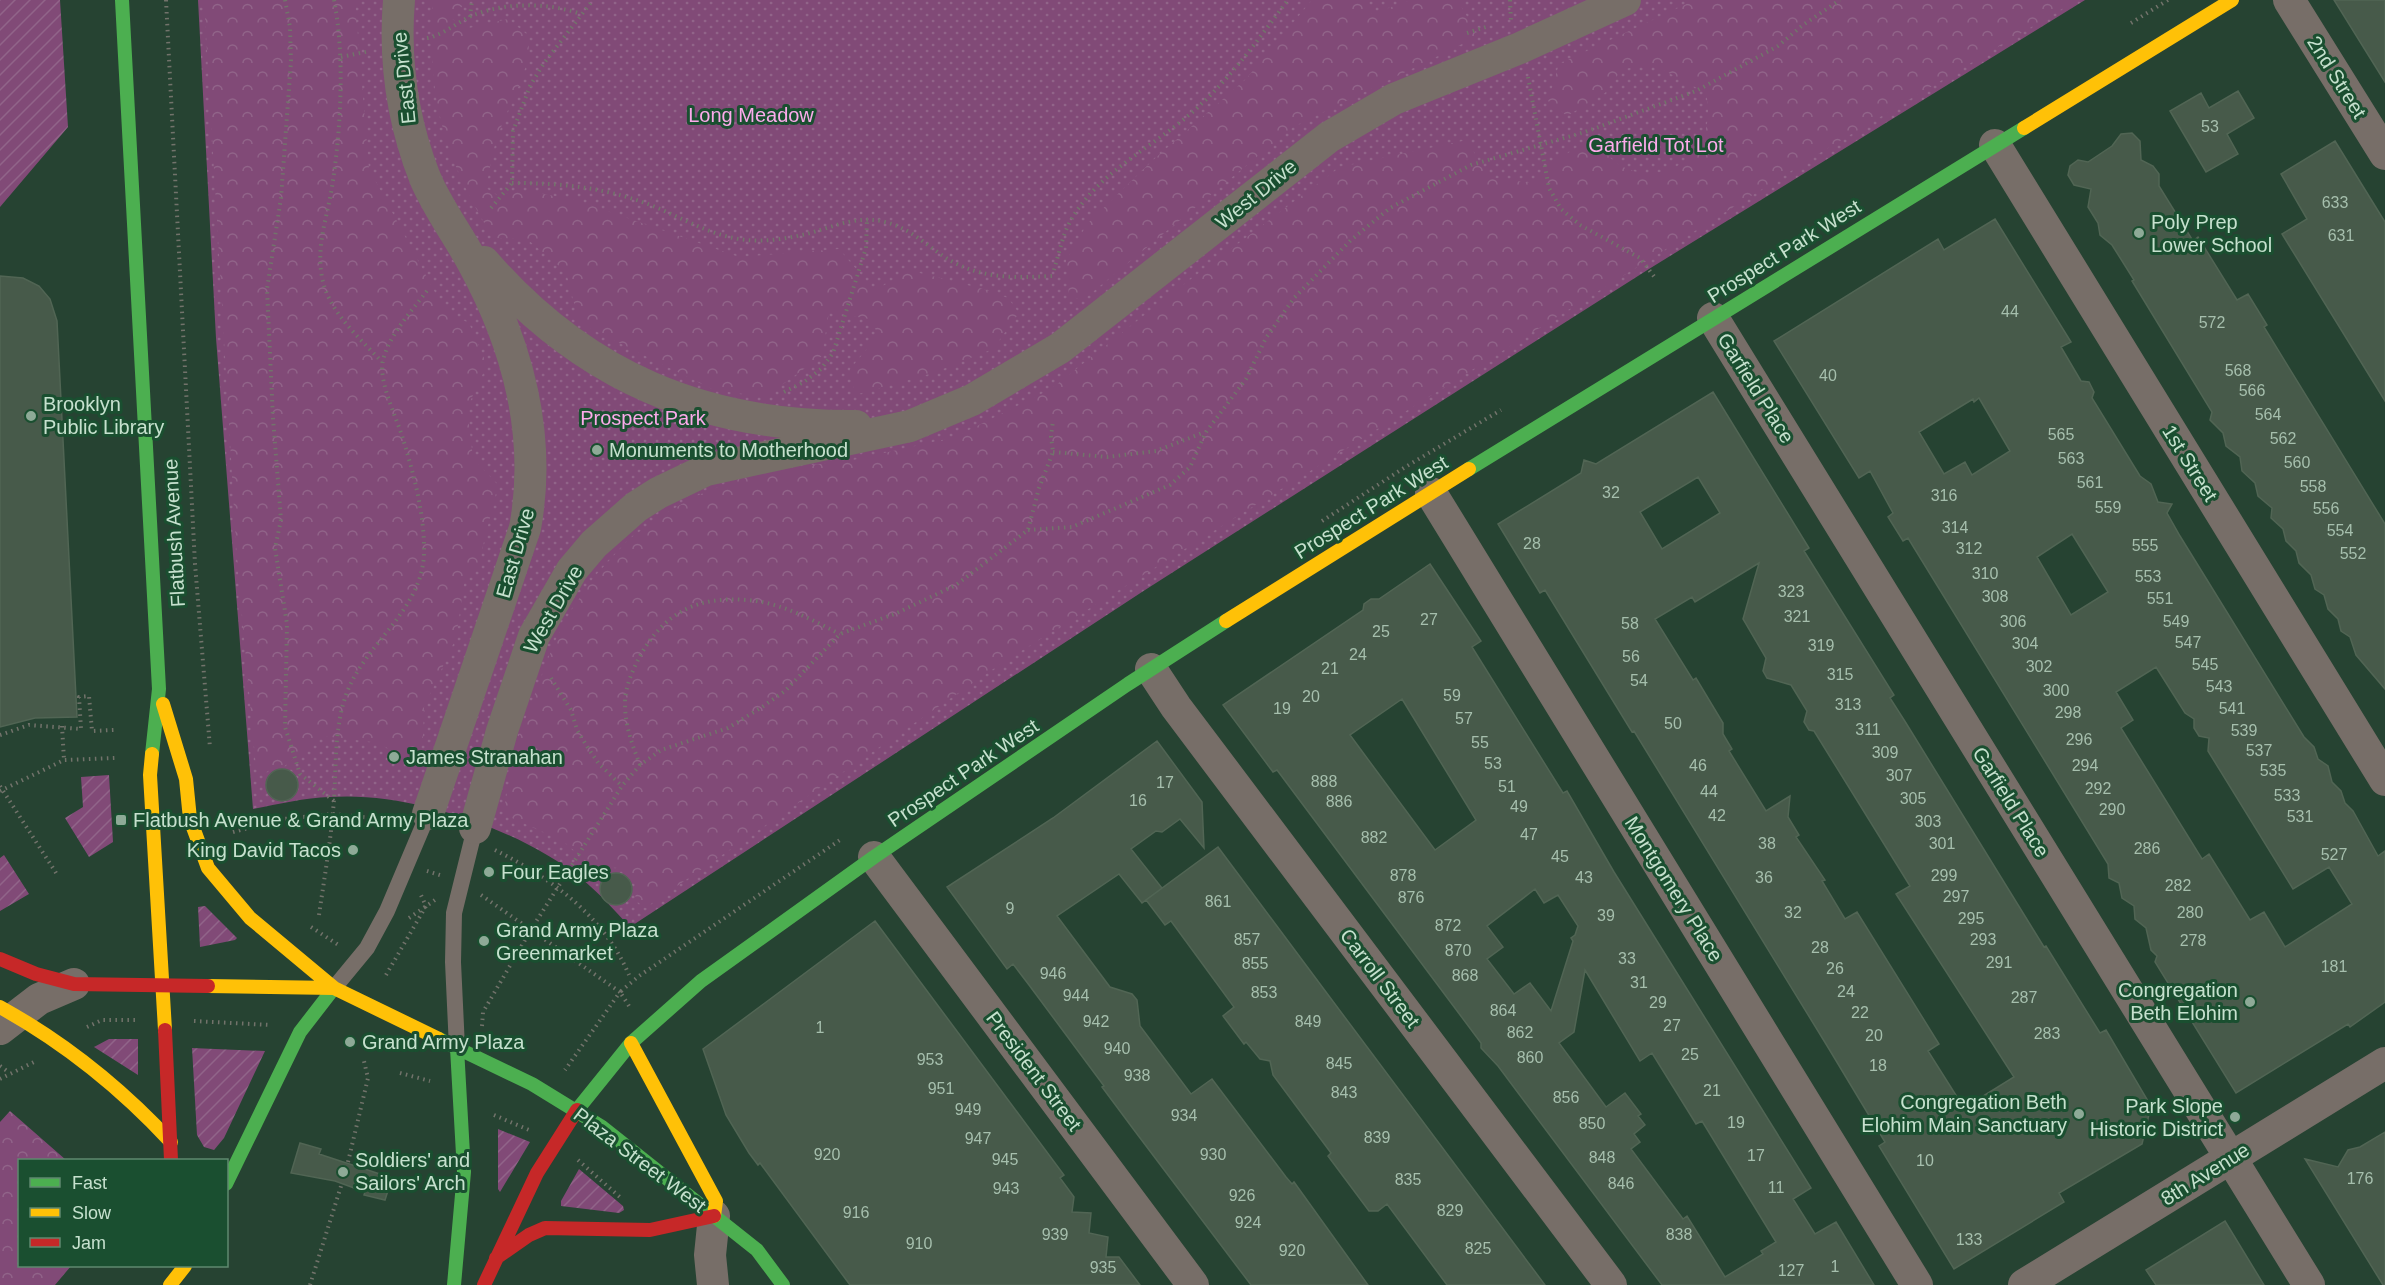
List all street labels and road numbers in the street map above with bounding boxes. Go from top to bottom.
street label: East Drive [388,31,420,125]
street label: 2nd Street [2303,32,2371,122]
street label: West Drive [1211,155,1301,233]
street label: Prospect Park West [1703,195,1865,307]
street label: Garfield Place [1713,329,1799,447]
street label: 1st Street [2158,421,2222,505]
street label: Prospect Park West [1290,451,1452,563]
street label: Flatbush Avenue [159,458,189,608]
street label: East Drive [492,506,538,600]
street label: West Drive [519,561,587,657]
street label: Prospect Park West [884,714,1043,831]
street label: Garfield Place [1968,743,2054,861]
street label: Montgomery Place [1620,812,1728,966]
street label: Carroll Street [1336,924,1425,1032]
street label: President Street [982,1007,1086,1135]
street label: Plaza Street West [570,1103,711,1217]
street label: 8th Avenue [2157,1138,2253,1210]

